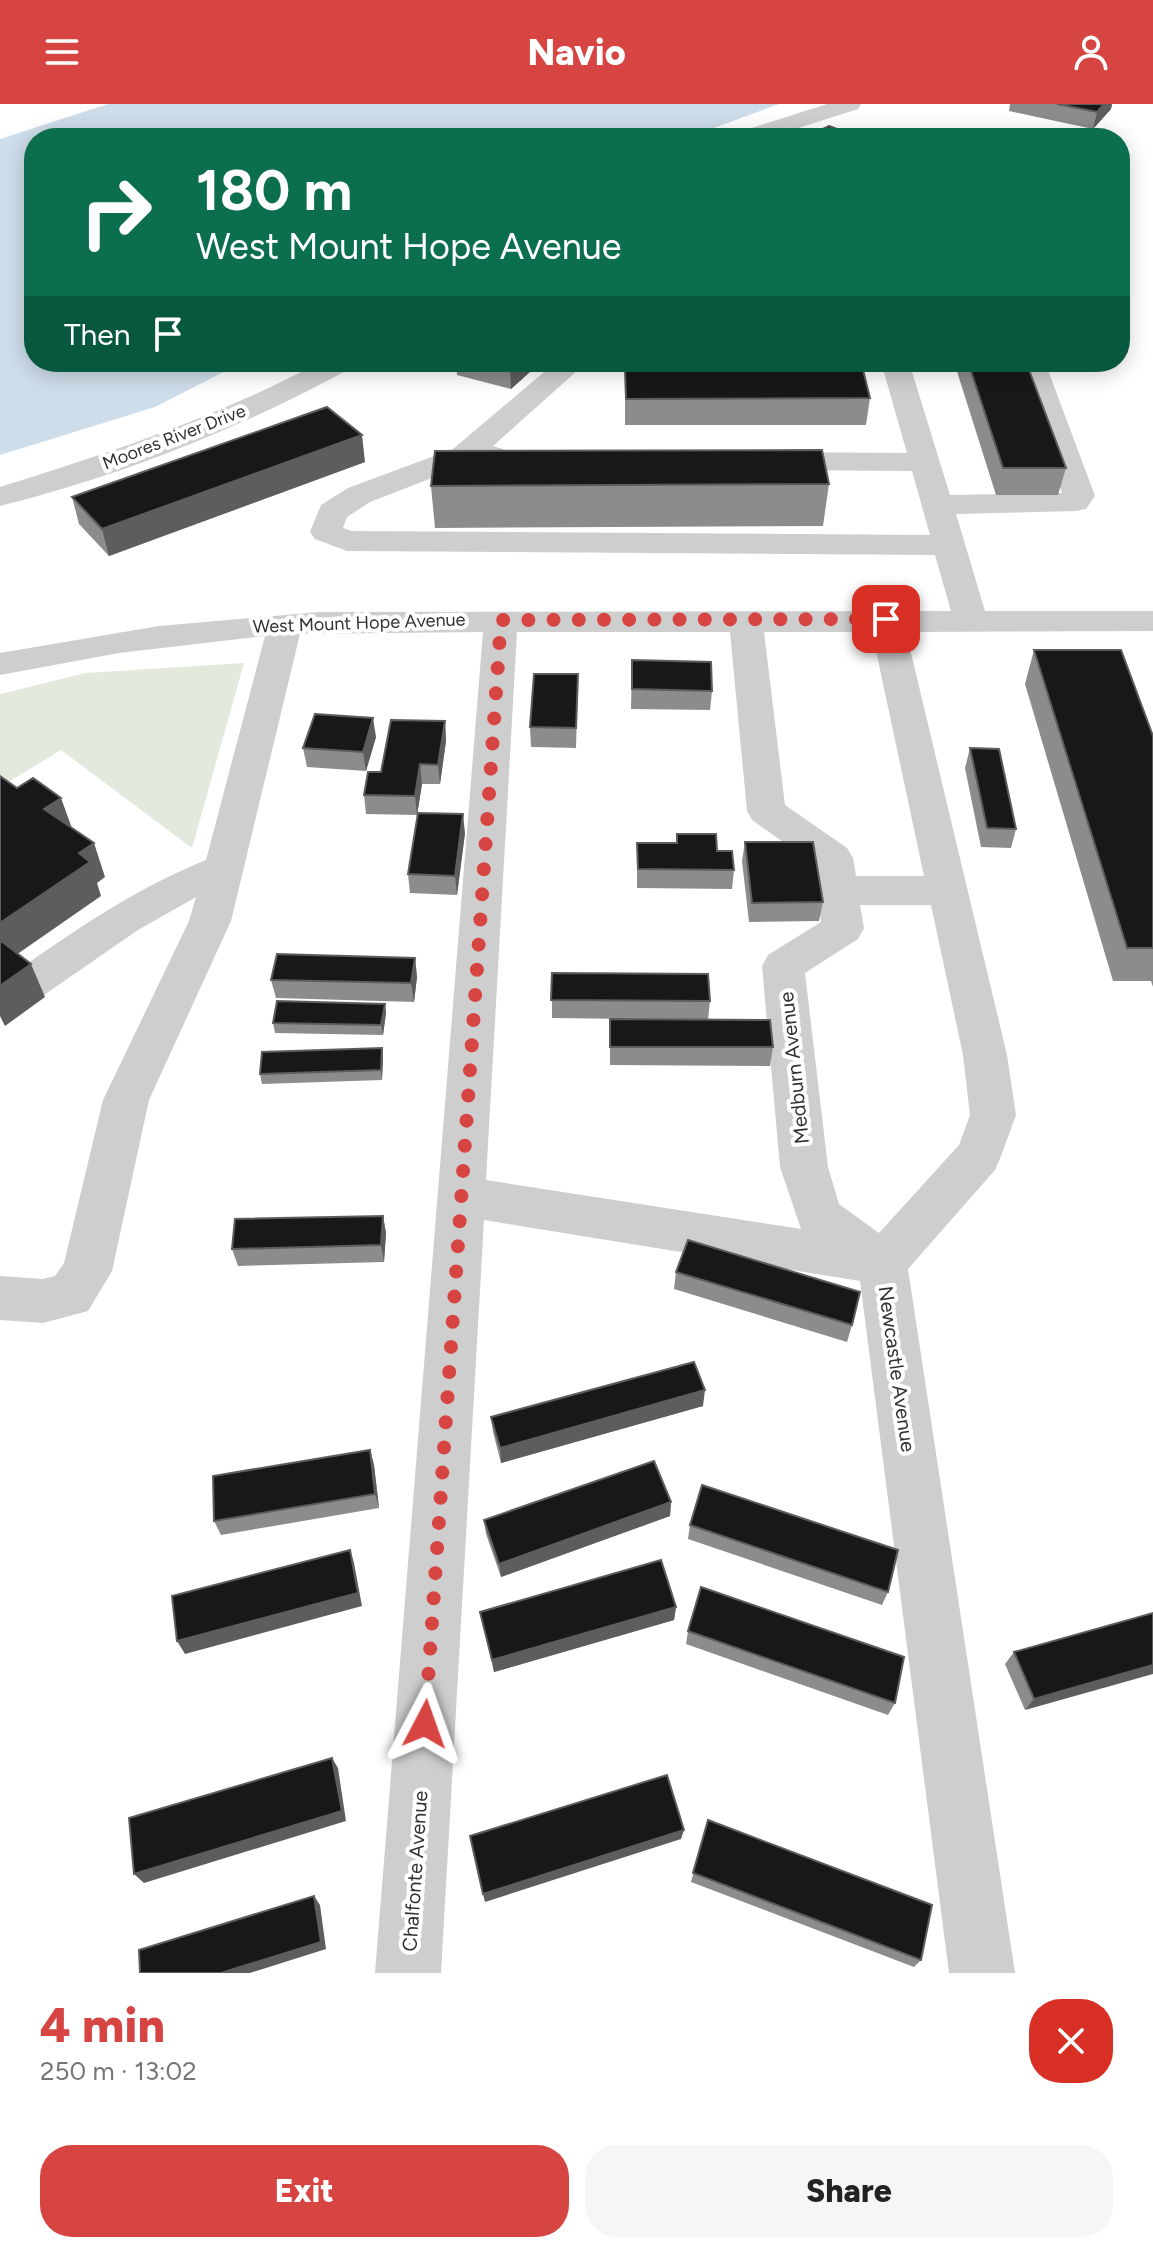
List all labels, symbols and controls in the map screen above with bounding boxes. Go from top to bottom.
icon: menu [40,30,84,74]
icon: person [1069,30,1113,74]
text: Navio [527,31,626,74]
text: 180 m [196,157,352,224]
icon: right [64,160,168,264]
text: West Mount Hope Avenue [196,225,622,268]
icon: arrive [146,312,190,356]
text: Then [64,316,130,353]
street label: Moores River Drive [99,400,249,474]
pin [852,585,920,653]
icon: arrive [864,597,908,641]
street label: West Mount Hope Avenue [252,608,466,638]
street label: Medburn Avenue [774,991,814,1145]
street label: Newcastle Avenue [873,1284,921,1454]
position arrow [383,1682,467,1766]
street label: Chalfonte Avenue [397,1790,433,1952]
text: 4 min [40,1996,165,2054]
button: close [1029,1999,1113,2083]
text: 250 m · 13:02 [40,2055,197,2087]
button: Exit [40,2145,569,2237]
button: Share [585,2145,1113,2237]

